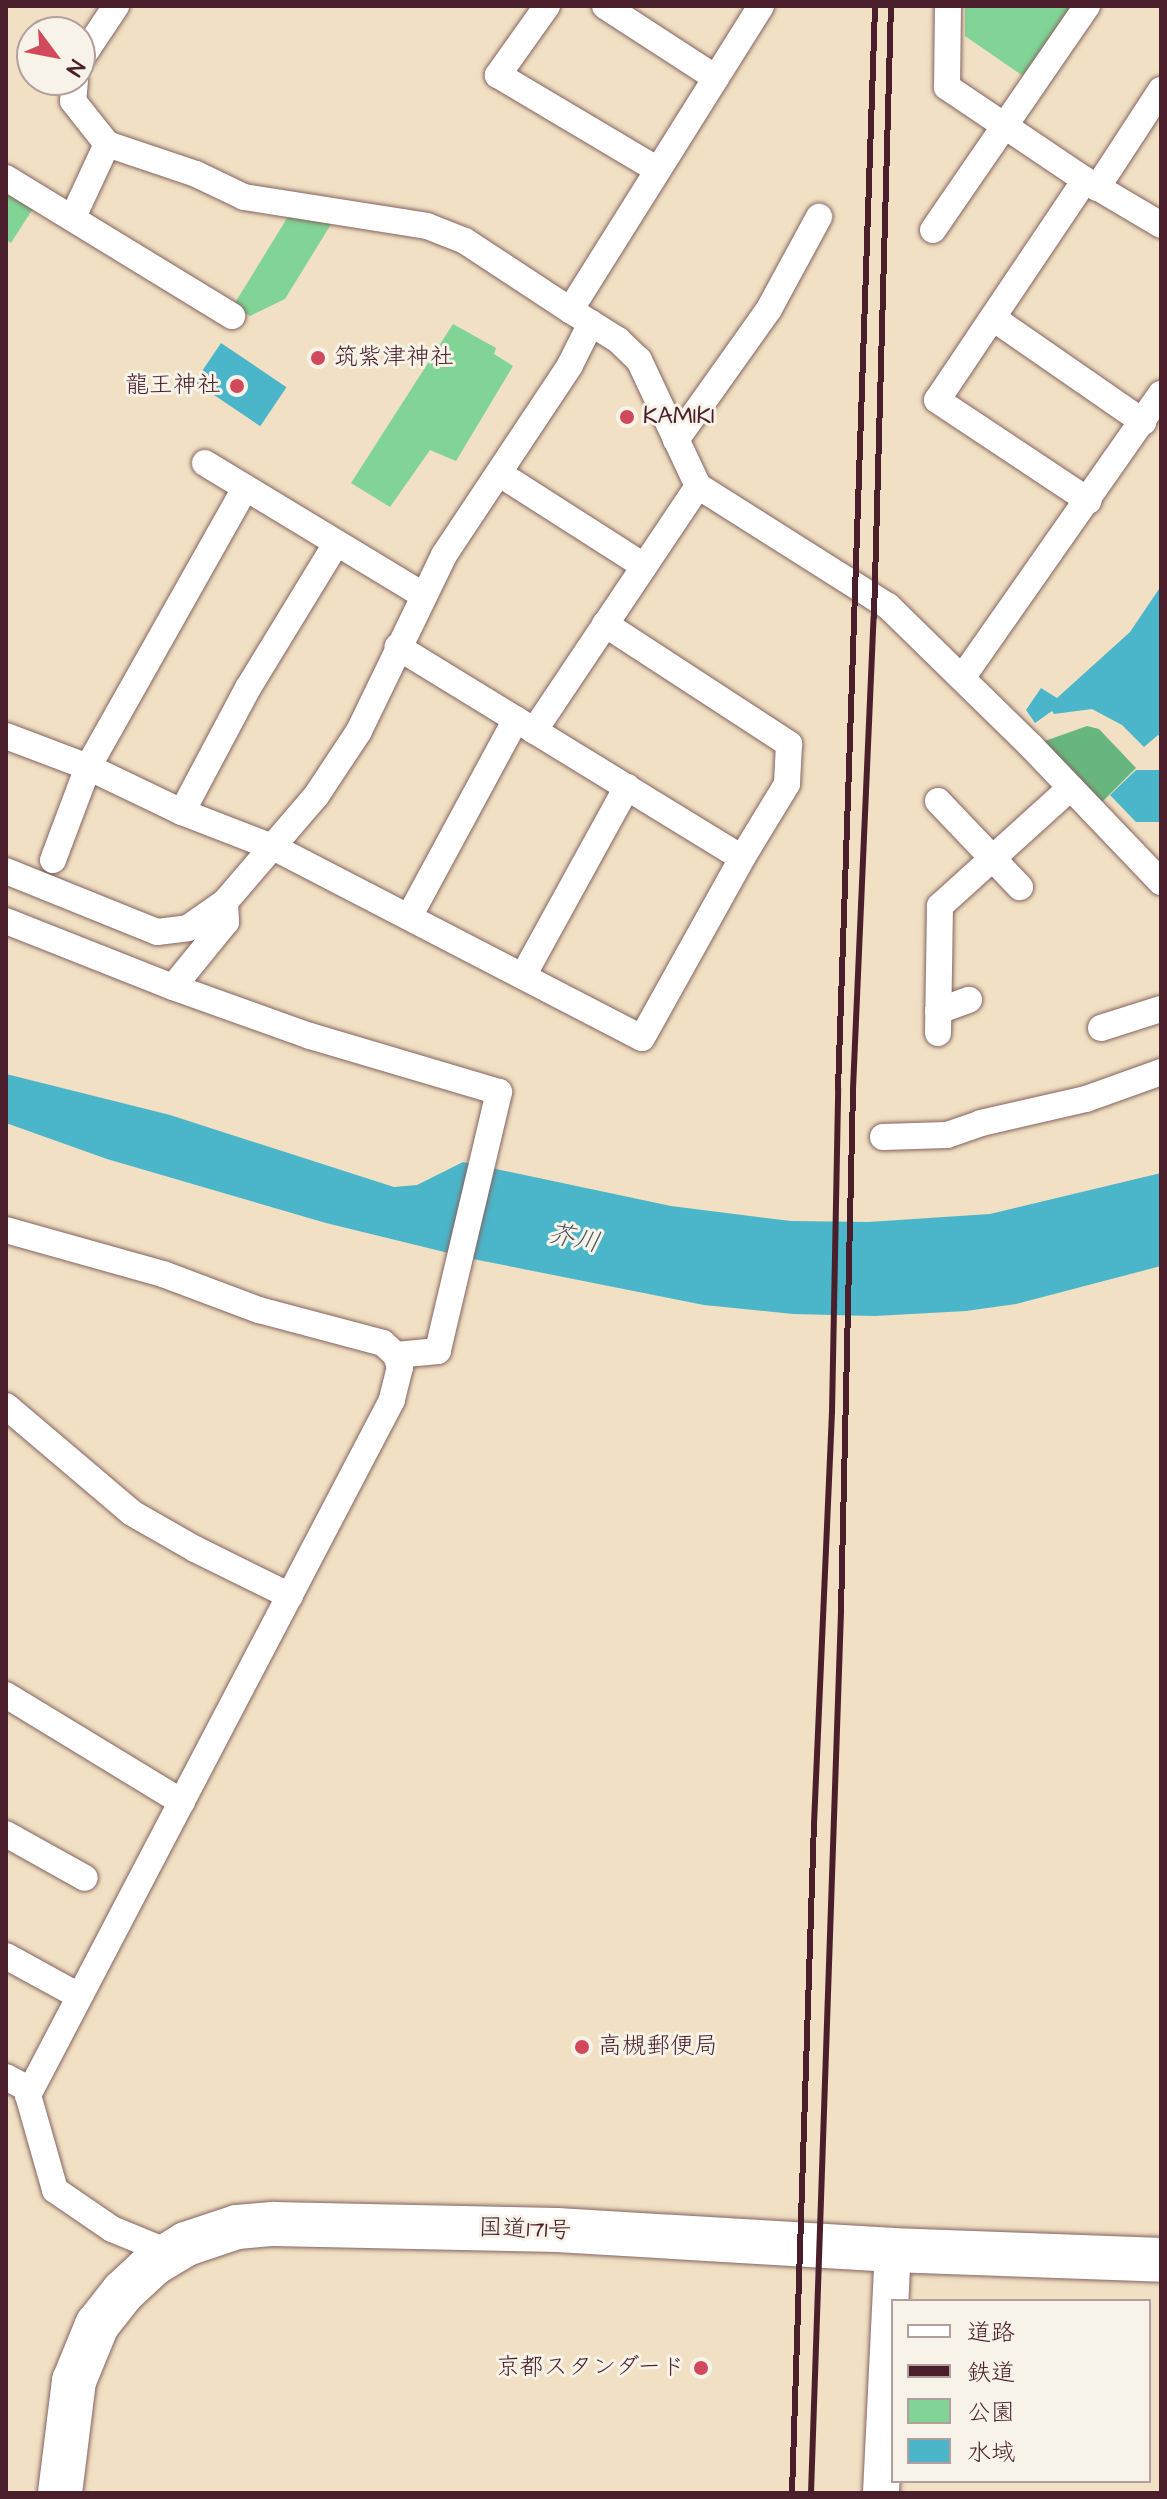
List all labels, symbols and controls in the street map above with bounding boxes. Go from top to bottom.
north arrow [16,16,96,96]
text: N [58,54,92,82]
place label: 筑紫津神社 [334,344,454,372]
marker: 筑紫津神社 [309,349,327,367]
place label: 龍王神社 [125,372,221,400]
marker: 龍王神社 [228,377,246,395]
place label: KAMIKI [643,403,715,431]
marker: KAMIKI [618,408,636,426]
water label: 芥川 [545,1218,603,1260]
place label: 高槻郵便局 [598,2033,718,2061]
marker: 高槻郵便局 [573,2038,591,2056]
street label: 国道171号 [478,2214,572,2246]
legend [891,2299,1151,2483]
text: 道路 [967,2316,1015,2350]
place label: 京都スタンダード [495,2354,685,2382]
text: 鉄道 [967,2356,1015,2390]
marker: 京都スタンダード [692,2359,710,2377]
text: 公園 [967,2396,1015,2430]
text: 水域 [967,2436,1015,2470]

